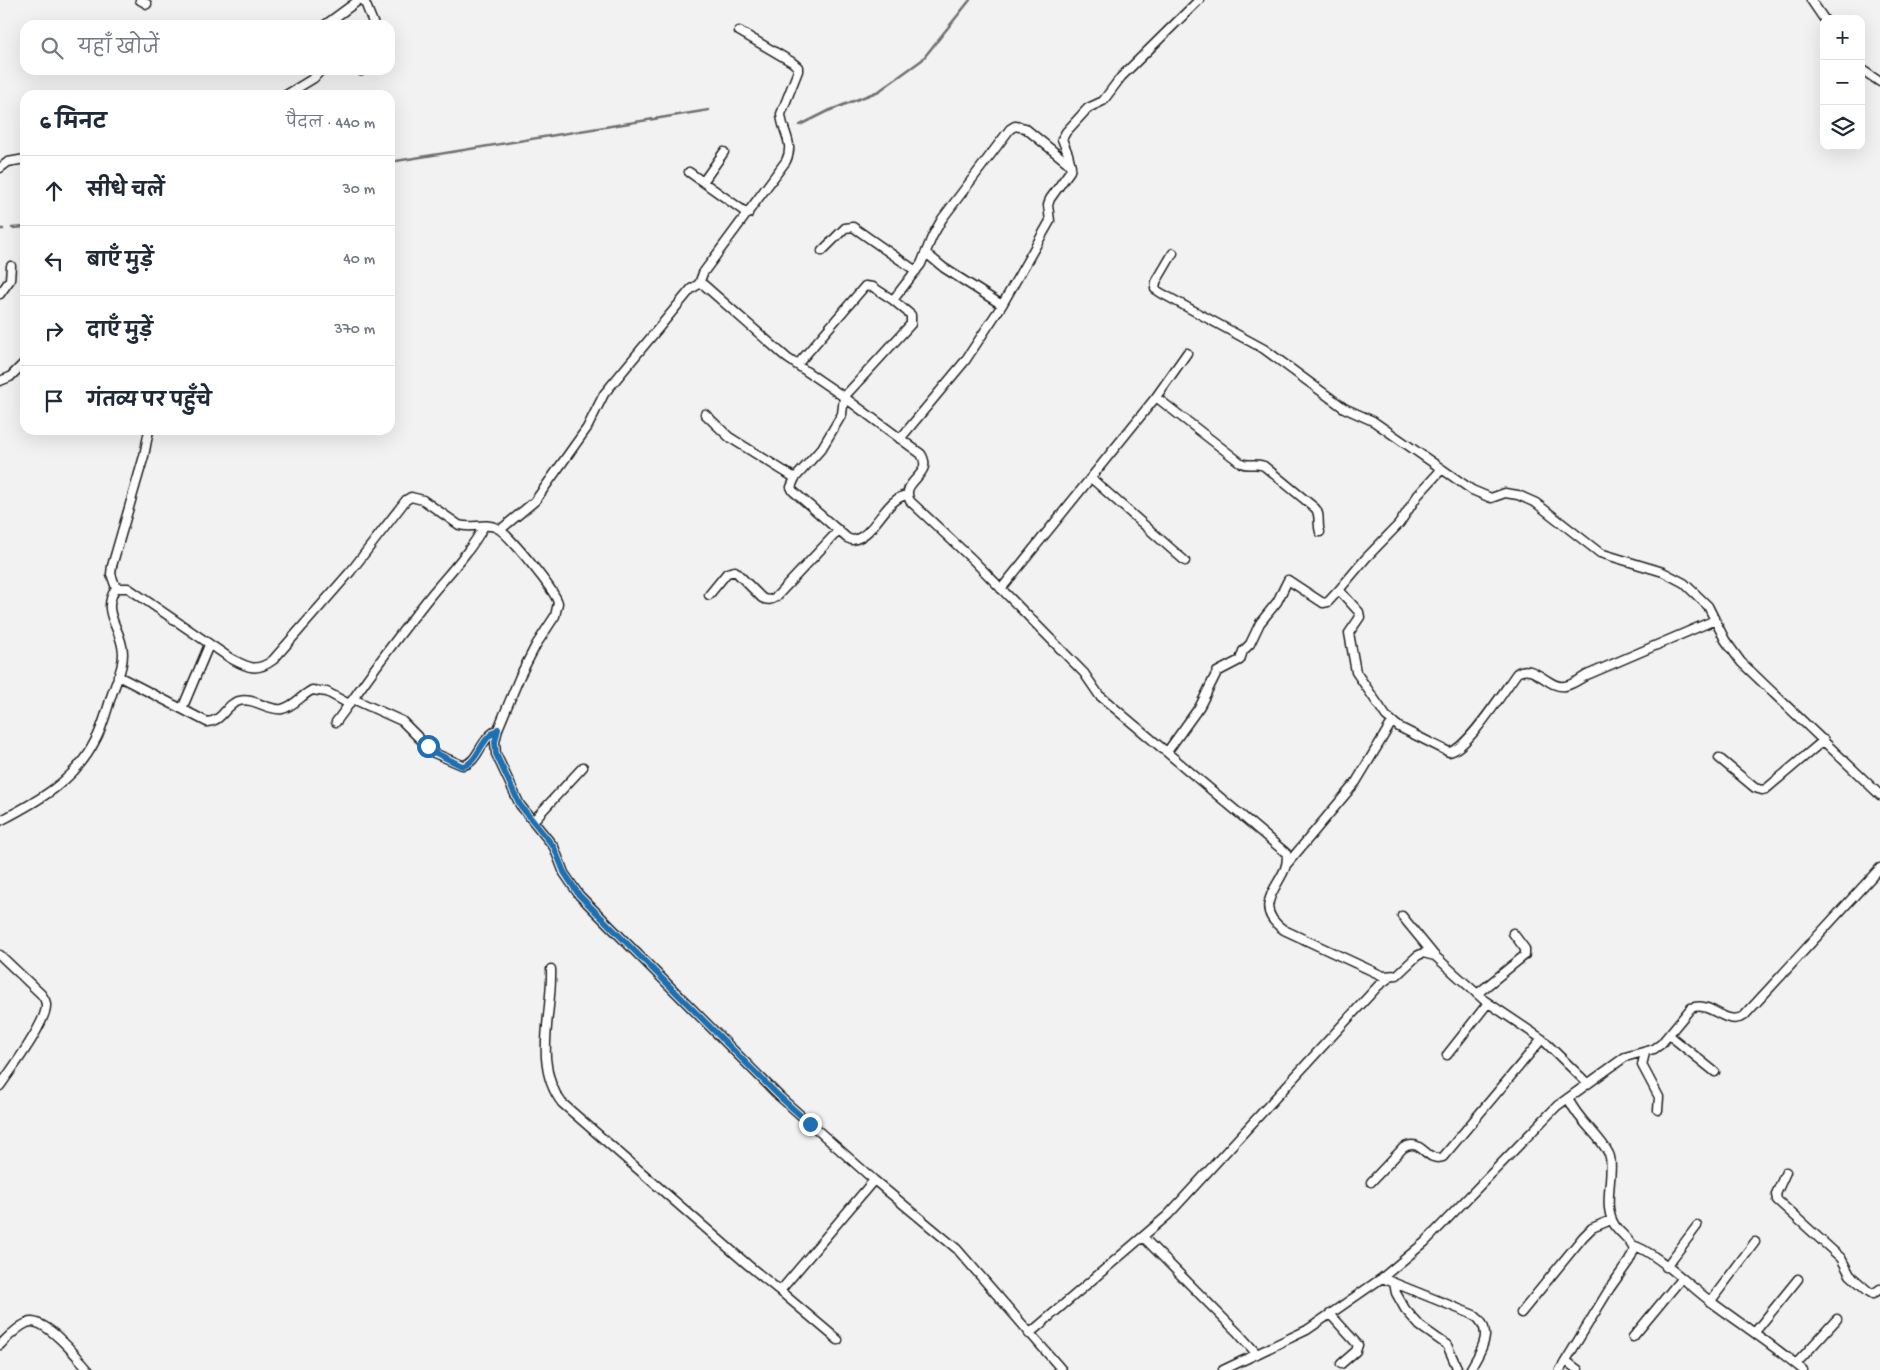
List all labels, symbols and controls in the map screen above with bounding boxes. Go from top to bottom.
map controls [1820,15,1865,150]
button: + [1820,15,1865,60]
search box [20,20,395,75]
icon: search [38,34,66,62]
text: यहाँ खोजें [78,38,159,61]
button: − [1820,60,1865,105]
button: layers [1820,105,1865,150]
text: 6 मिनट [40,112,107,137]
text: पैदल · 440 m [286,115,375,134]
icon: ahead [40,177,68,205]
text: सीधे चलें [87,181,164,204]
text: 30 m [342,181,375,200]
icon: left [40,247,68,275]
text: बाएँ मुड़ें [87,251,153,274]
text: 40 m [343,251,375,270]
icon: right [40,317,68,345]
text: दाएँ मुड़ें [87,321,153,344]
text: 370 m [334,321,375,340]
icon: arrive [40,387,68,415]
text: गंतव्य पर पहुँचे [87,391,211,414]
route start [417,735,440,758]
route end [799,1113,822,1136]

